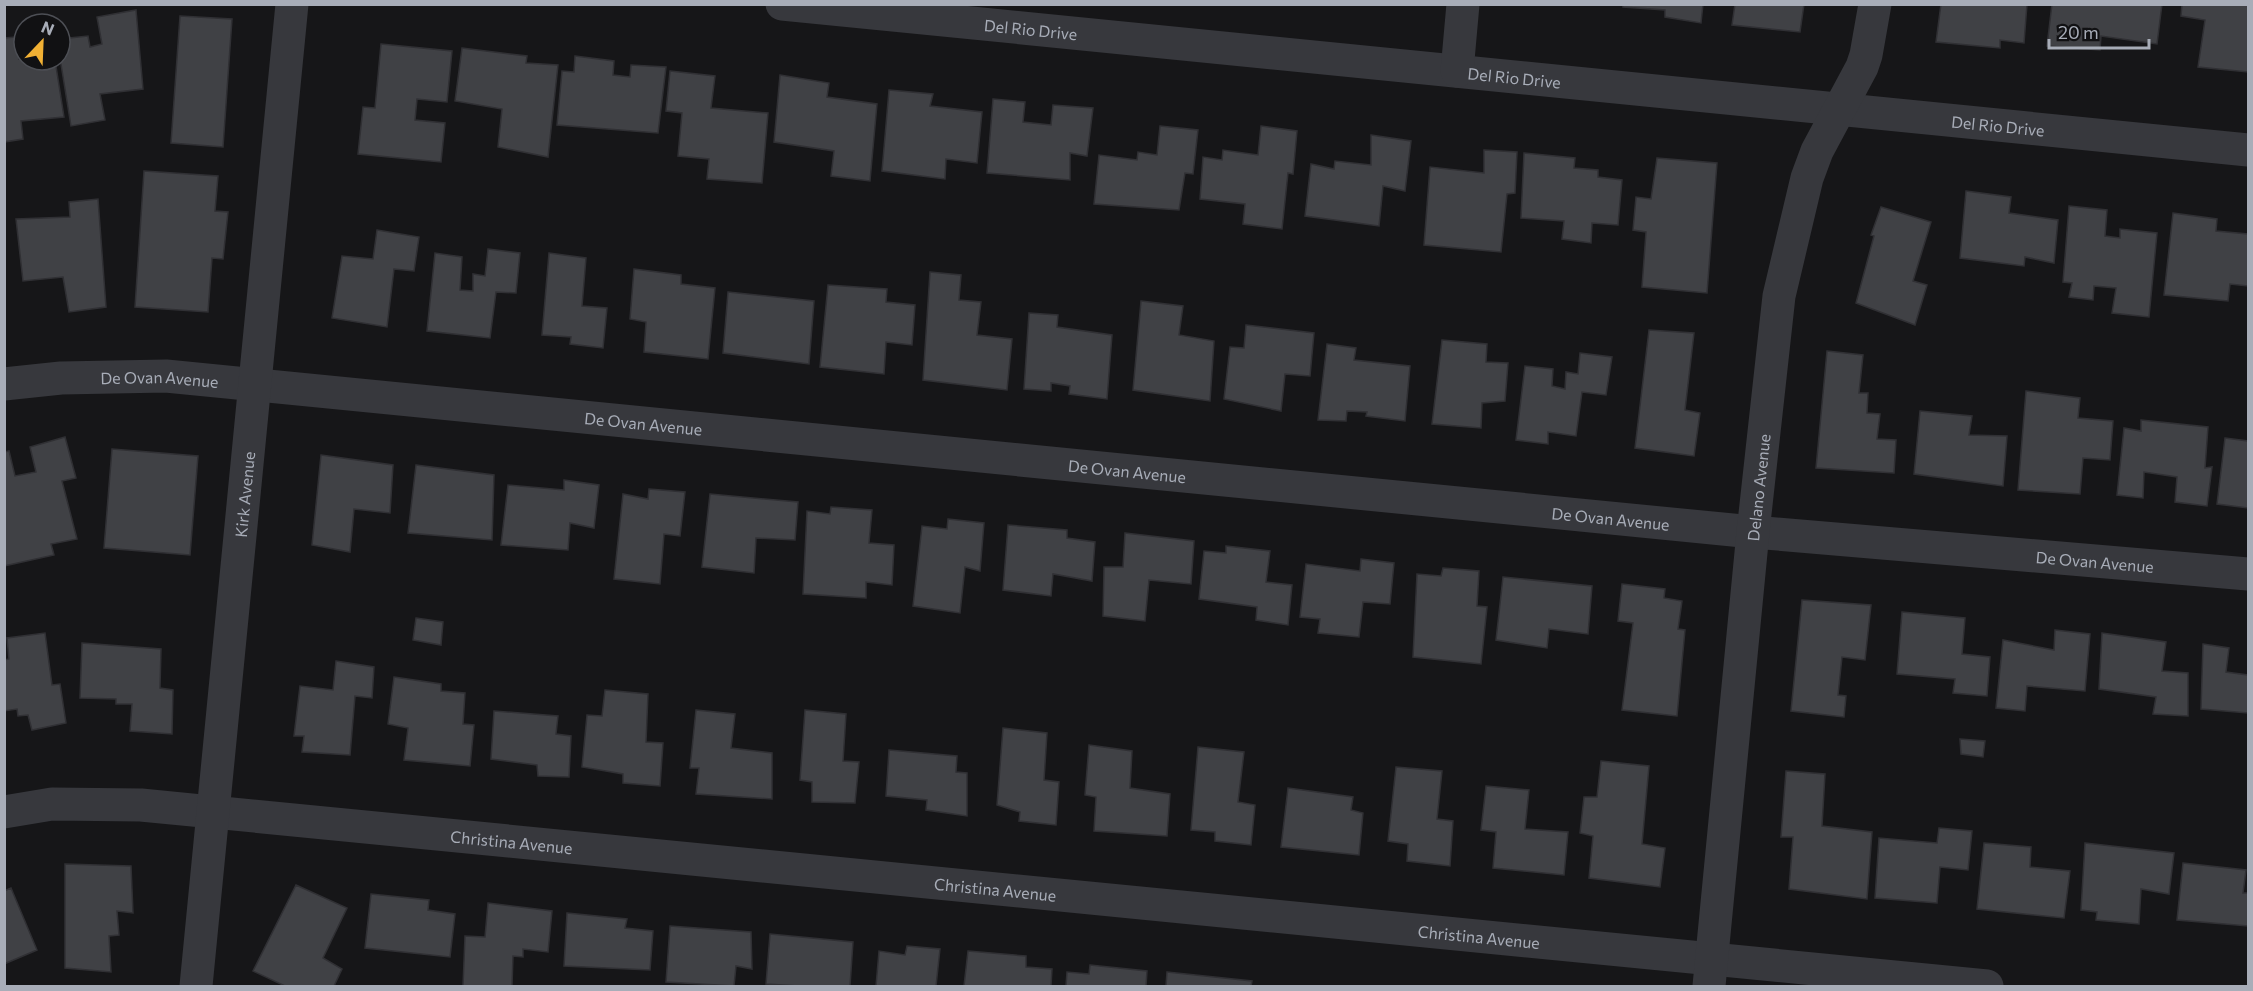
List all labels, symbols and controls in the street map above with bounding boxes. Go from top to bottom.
north arrow [12,12,72,72]
scale bar [2049,12,2150,50]
street label: Del Rio Drive [983,15,1078,43]
text: N [39,17,57,39]
text: 20 m [2058,21,2099,43]
street label: Del Rio Drive [1467,63,1562,91]
street label: Del Rio Drive [1950,111,2046,139]
street label: De Ovan Avenue [100,366,220,391]
street label: De Ovan Avenue [583,408,703,438]
street label: Delano Avenue [1743,433,1773,542]
street label: Kirk Avenue [230,450,258,538]
street label: De Ovan Avenue [1067,455,1187,486]
street label: De Ovan Avenue [1551,503,1671,533]
street label: De Ovan Avenue [2035,547,2155,575]
street label: Christina Avenue [450,826,574,857]
street label: Christina Avenue [933,873,1057,904]
street label: Christina Avenue [1417,921,1541,952]

